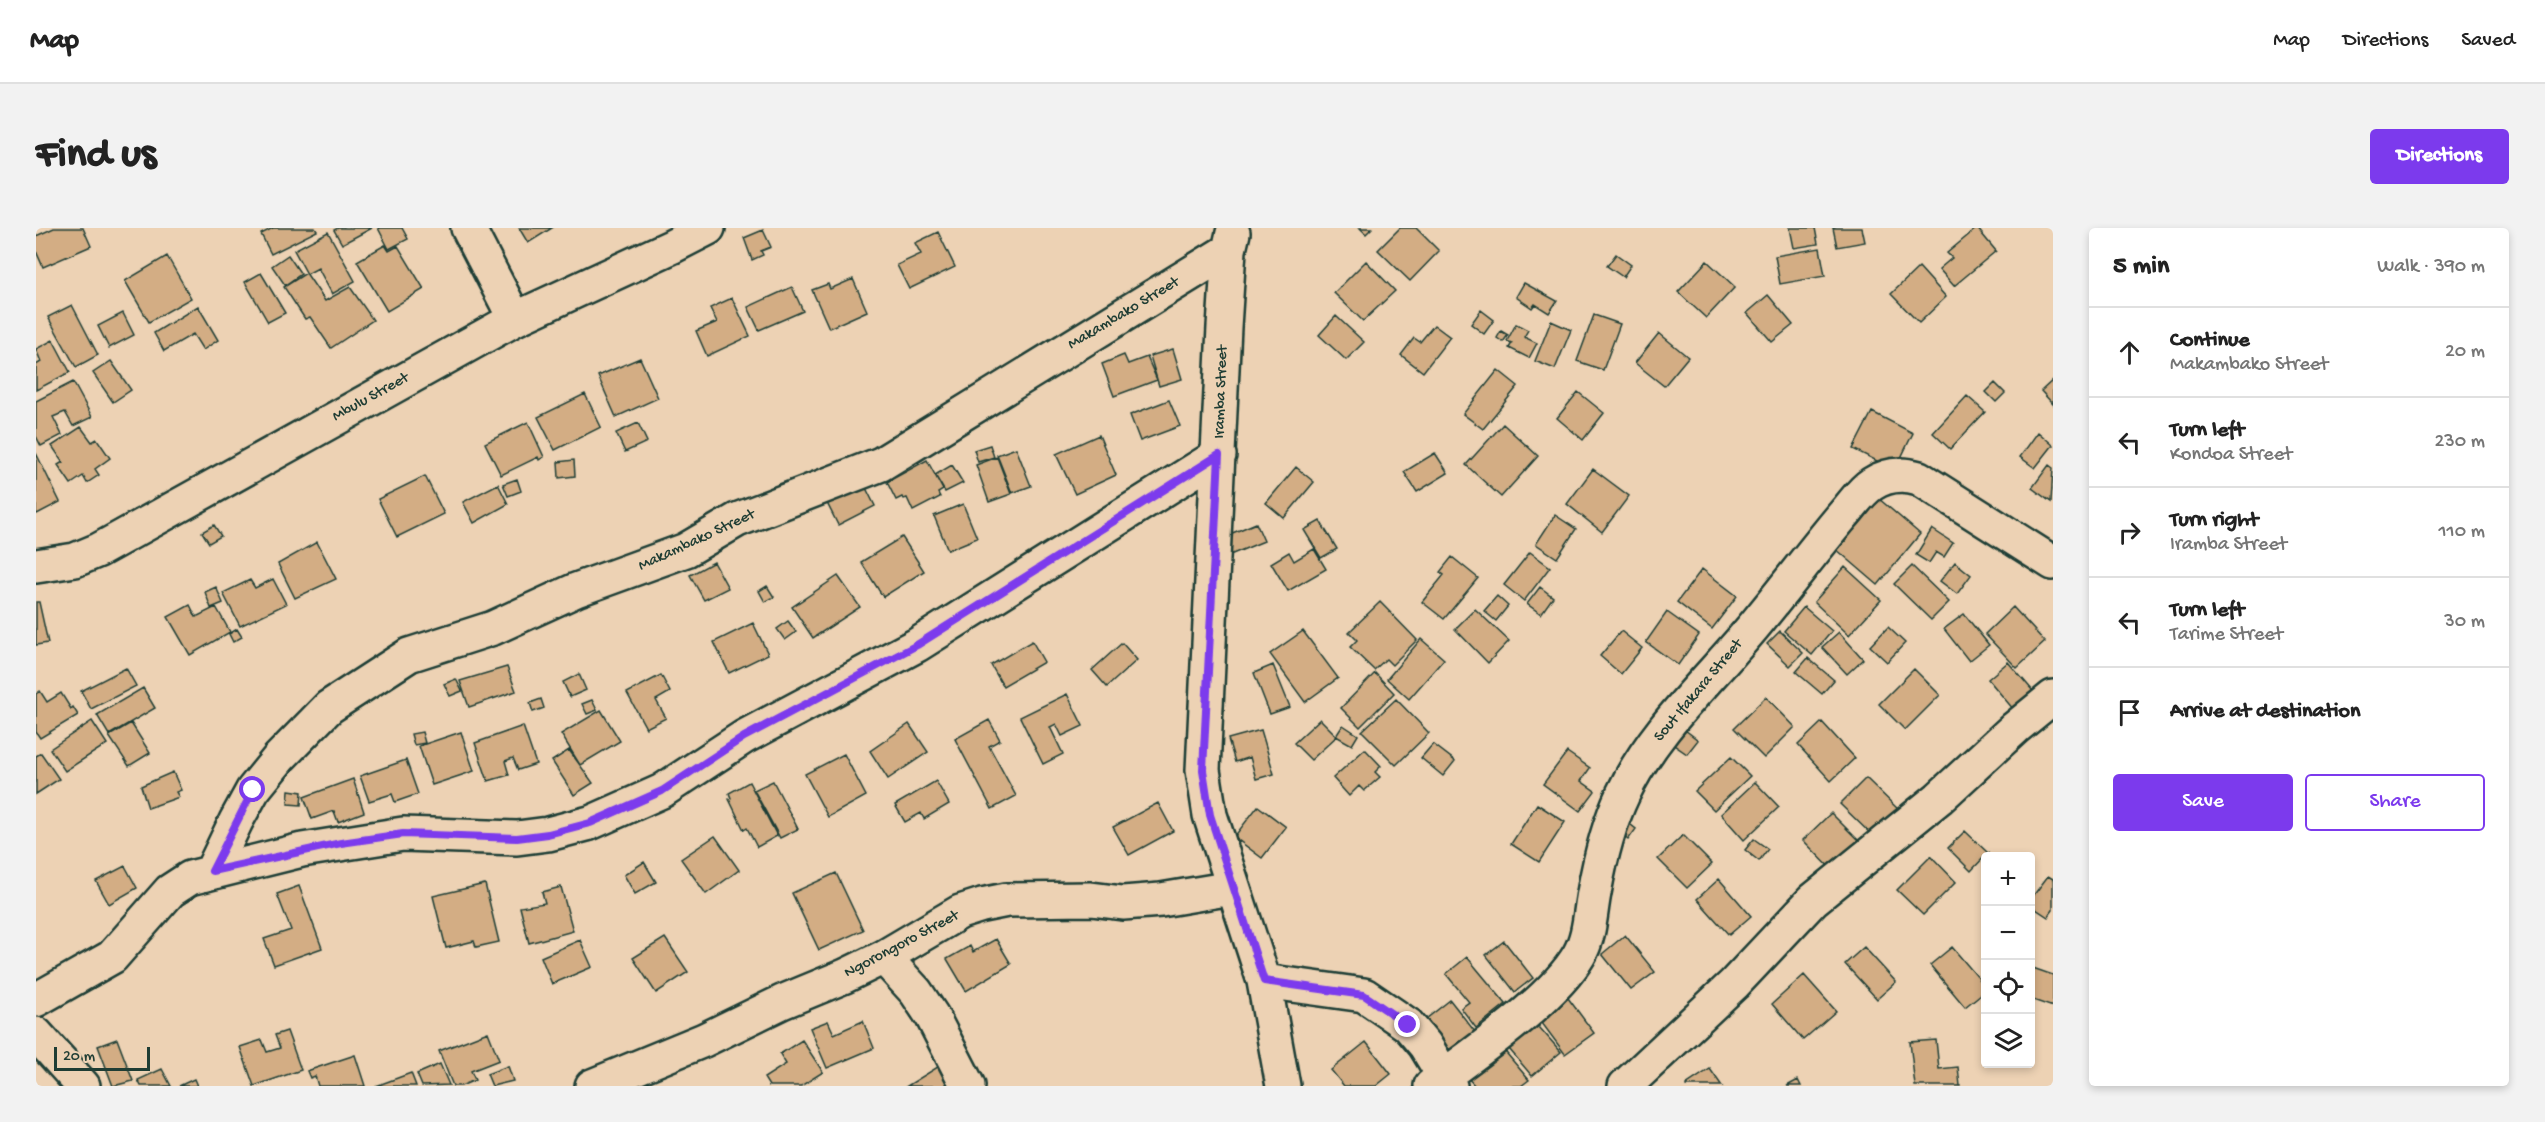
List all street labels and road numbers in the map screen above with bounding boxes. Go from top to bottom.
street label: Makambako Street [1065,273,1184,355]
street label: Iramba Street [1211,343,1233,439]
street label: Mbulu Street [329,368,414,427]
street label: Makambako Street [636,505,760,576]
street label: Sout Ifakara Street [1651,635,1748,746]
street label: Ngorongoro Street [841,906,964,983]

